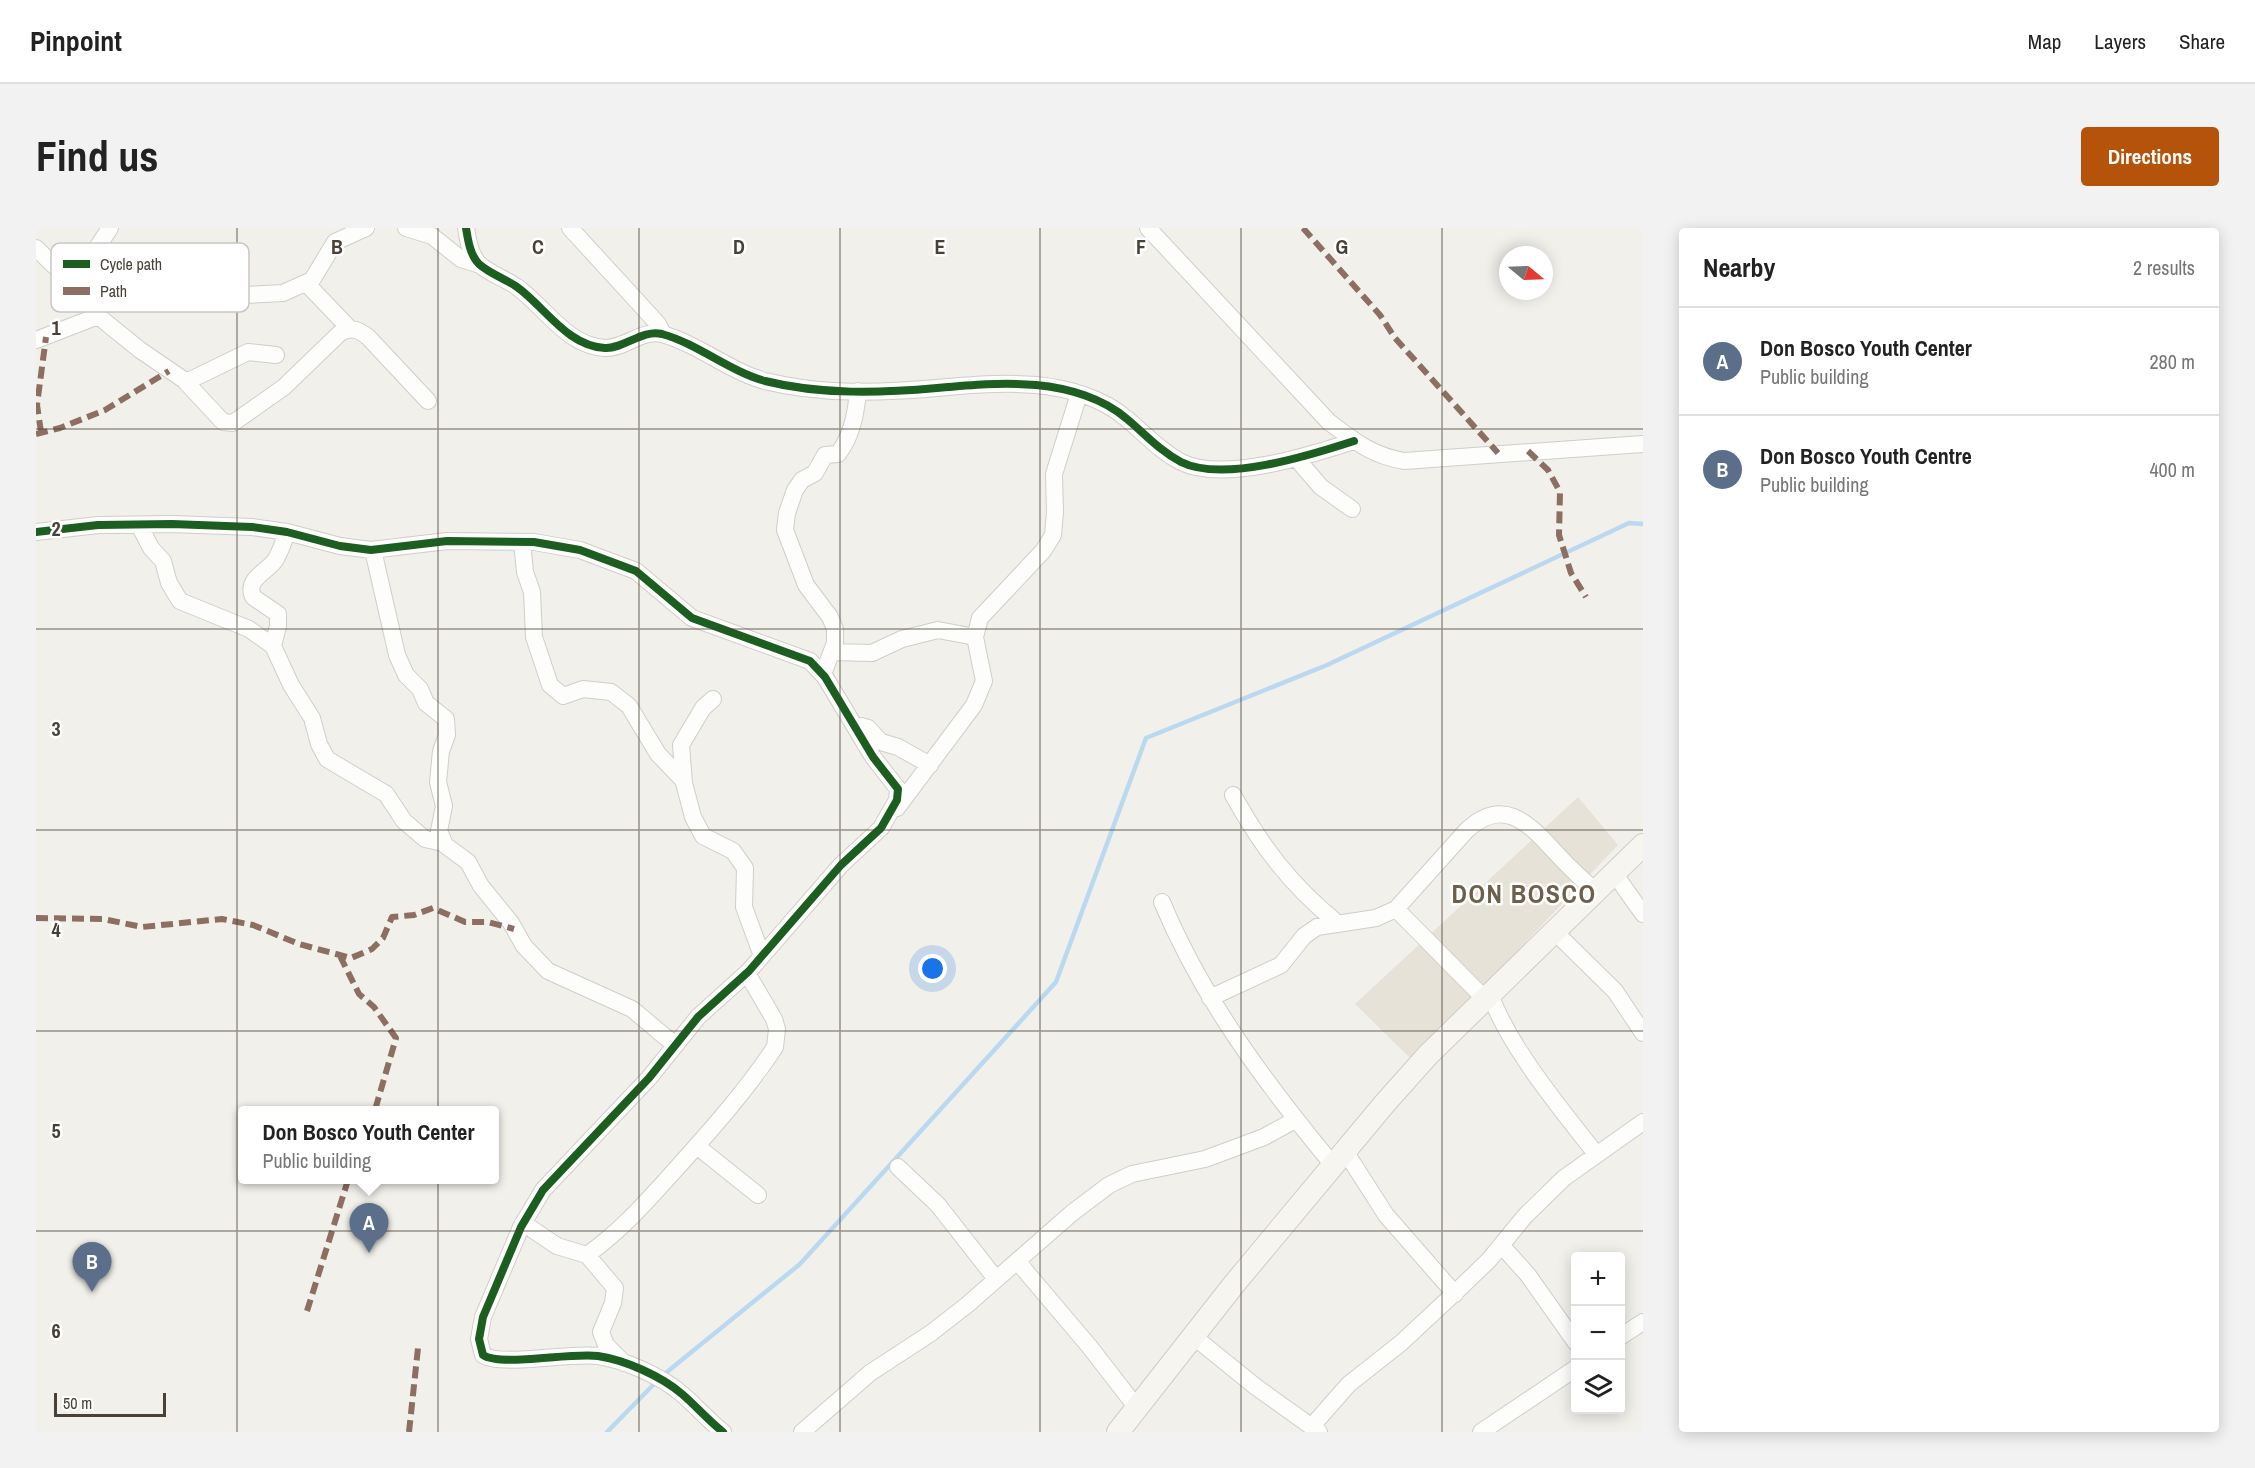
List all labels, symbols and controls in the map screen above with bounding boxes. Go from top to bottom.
text: Pinpoint [30,22,122,60]
text: Map [2028,27,2061,56]
text: Layers [2094,27,2146,56]
text: Share [2179,27,2225,56]
button: Directions [2081,127,2219,186]
text: Find us [36,128,158,184]
text: B [331,233,343,260]
text: C [532,233,544,260]
text: D [733,233,745,260]
text: E [935,233,946,260]
text: F [1136,233,1146,260]
text: G [1336,233,1348,260]
legend [51,243,249,312]
north arrow [1499,246,1553,300]
text: Nearby [1703,250,1775,285]
text: Cycle path [100,253,162,275]
text: 2 results [2133,254,2195,281]
text: Path [100,280,127,302]
text: 1 [51,314,61,341]
text: Don Bosco Youth Center [1760,333,1972,363]
text: A [1717,348,1728,375]
text: 280 m [2149,348,2195,375]
text: Public building [1760,363,1869,390]
text: Don Bosco Youth Centre [1760,441,1972,471]
text: B [1717,456,1728,483]
text: 400 m [2149,456,2195,483]
text: Public building [1760,471,1869,498]
text: 2 [51,515,61,542]
text: 3 [51,715,61,742]
district label: DON BOSCO [1452,876,1596,911]
text: 4 [51,916,61,943]
your location [918,954,947,983]
popup [238,1106,499,1184]
text: 5 [51,1117,61,1144]
text: Don Bosco Youth Center [263,1117,474,1147]
text: Public building [263,1147,371,1174]
pin: A [350,1204,388,1253]
pin: B [72,1242,112,1292]
map controls [1571,1252,1625,1414]
button: + [1571,1252,1625,1306]
button: − [1571,1306,1625,1360]
text: 6 [51,1317,61,1344]
button: layers [1571,1360,1625,1414]
scale bar [54,1390,166,1418]
text: 50 m [63,1392,92,1414]

